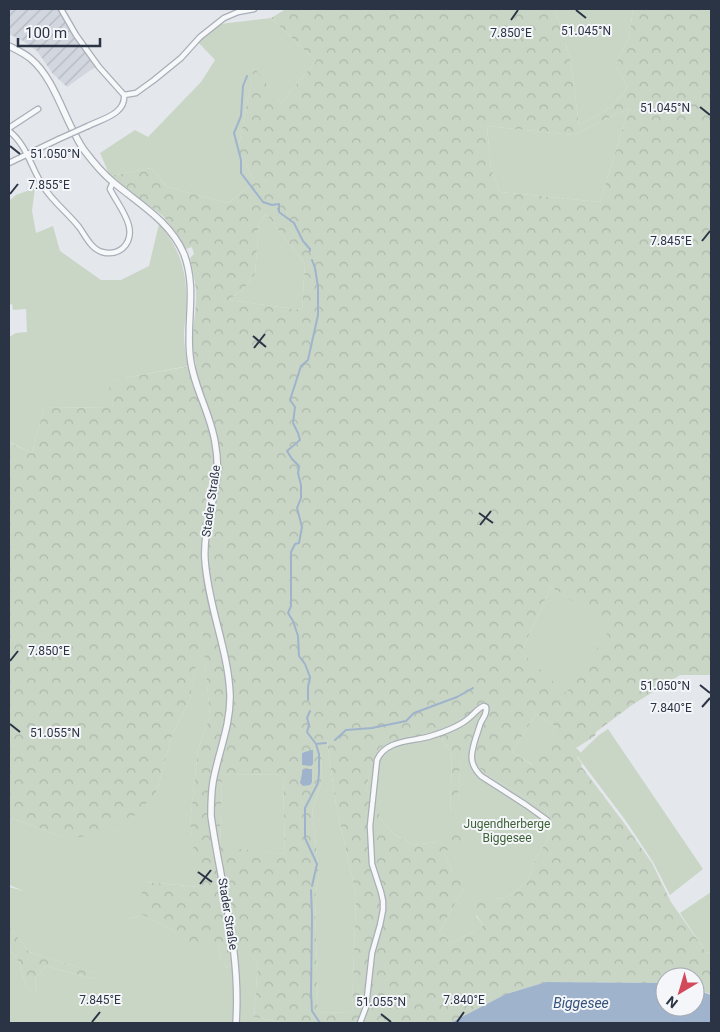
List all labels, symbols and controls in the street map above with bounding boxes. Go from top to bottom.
scale bar [18,15,100,47]
text: 100 m [25,24,67,42]
text: 51.045°N [561,24,611,38]
text: 7.850°E [490,26,532,40]
text: 51.045°N [640,101,690,115]
text: 51.050°N [30,147,80,161]
text: 7.855°E [28,178,70,192]
text: 7.845°E [650,234,692,248]
street label: Stader Straße [199,464,223,538]
text: 7.850°E [28,644,70,658]
text: 51.050°N [640,679,690,693]
text: 7.840°E [650,701,692,715]
text: 51.055°N [30,726,80,740]
park label: Jugendherberge Biggesee [464,817,550,845]
street label: Stader Straße [215,877,241,951]
north arrow [655,967,705,1017]
text: 7.845°E [79,993,121,1007]
text: 7.840°E [443,993,485,1007]
text: N [663,993,681,1012]
text: 51.055°N [356,995,406,1009]
water label: Biggesee [553,995,609,1011]

